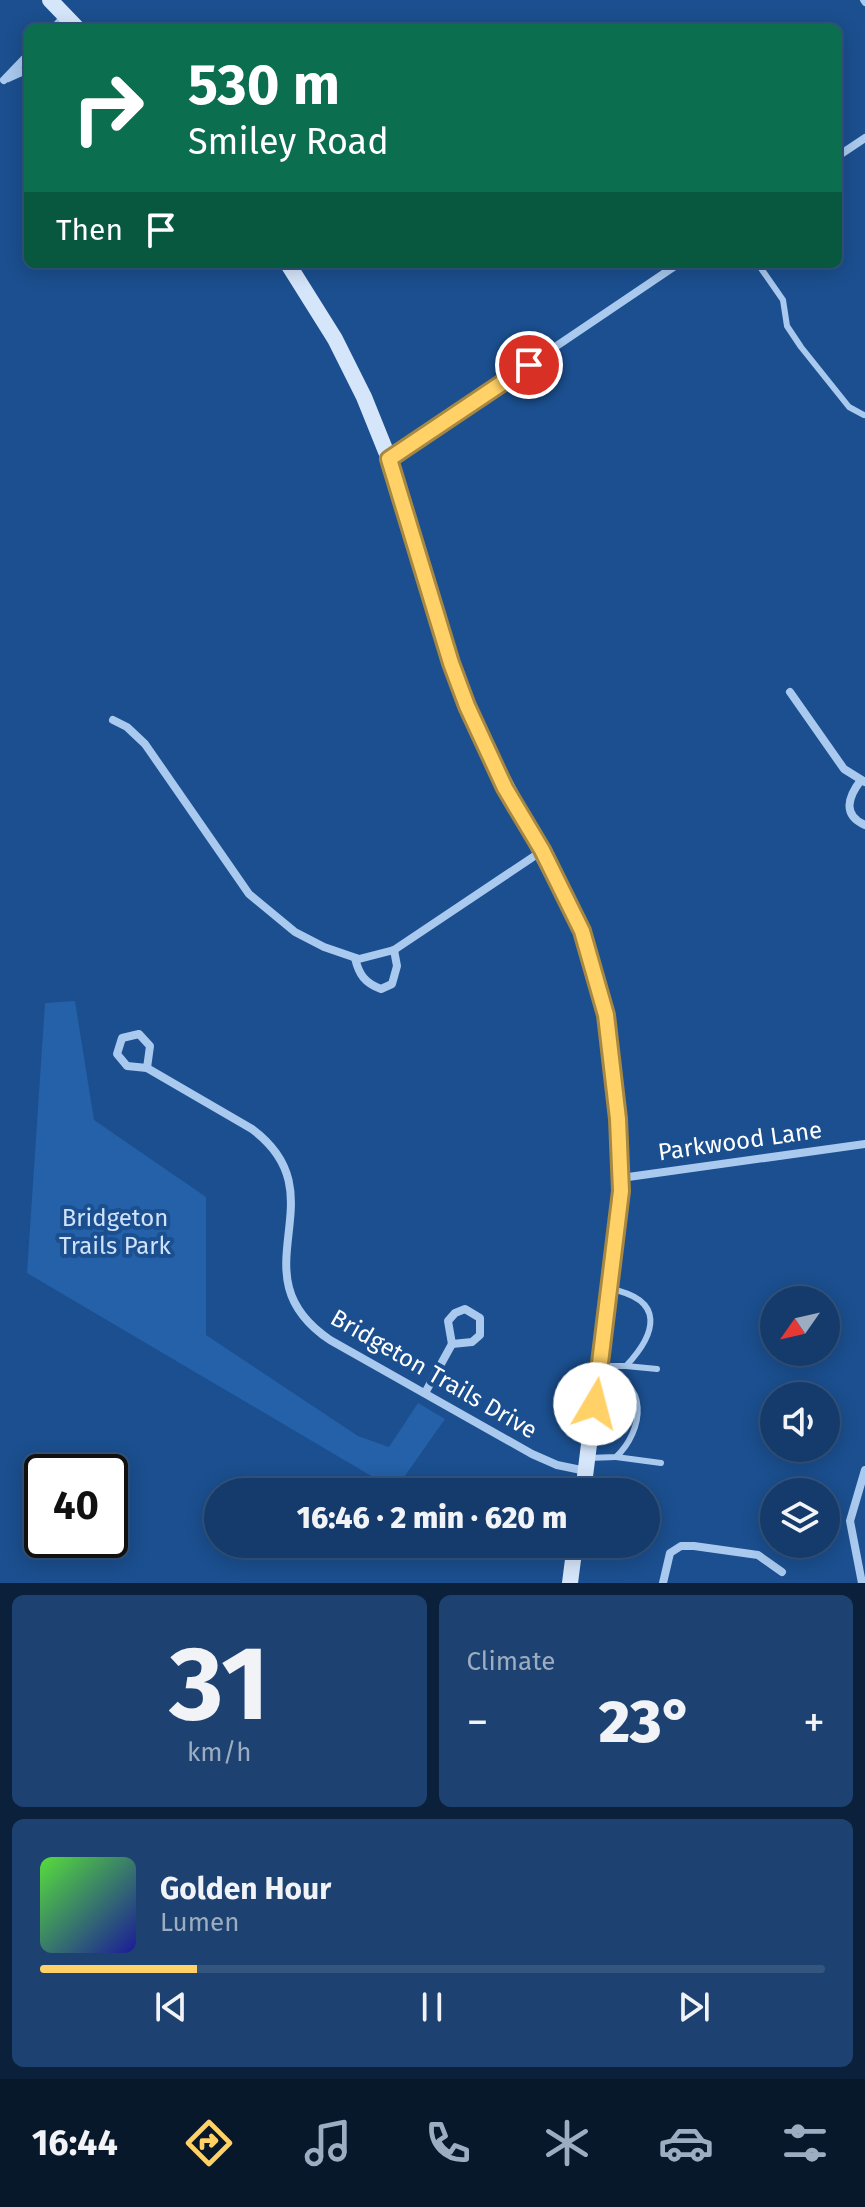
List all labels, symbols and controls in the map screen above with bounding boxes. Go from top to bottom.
text: 530 m [188,52,340,119]
icon: right [56,56,160,160]
text: Smiley Road [188,120,389,164]
icon: arrive [139,208,183,252]
text: Then [56,212,123,248]
pin [495,331,563,399]
icon: arrive [507,343,551,387]
street label: Parkwood Lane [656,1116,824,1166]
park label: Bridgeton Trails Park [59,1204,172,1260]
north arrow [760,1286,840,1366]
map controls [760,1286,840,1558]
street label: Bridgeton Trails Drive [326,1303,542,1445]
position arrow [553,1362,637,1446]
button: sound [760,1382,840,1462]
speed limit sign: 40 [24,1454,128,1558]
button: layers [760,1478,840,1558]
text: 16:46 · 2 min · 620 m [297,1500,567,1536]
text: 31 [169,1622,269,1747]
text: Climate [467,1646,555,1677]
text: 23° [599,1686,693,1758]
text: − [467,1696,489,1749]
text: + [803,1696,825,1749]
text: km/h [187,1737,251,1768]
text: Golden Hour [160,1871,331,1907]
text: Lumen [160,1907,239,1938]
icon: previous [149,1985,193,2029]
icon: pause [410,1985,454,2029]
icon: next [672,1985,716,2029]
icon: directions [181,2115,237,2171]
icon: music [300,2115,356,2171]
icon: phone [420,2115,476,2171]
icon: climate [539,2115,595,2171]
icon: car [658,2115,714,2171]
icon: filters [777,2115,833,2171]
text: 16:44 [32,2121,118,2165]

